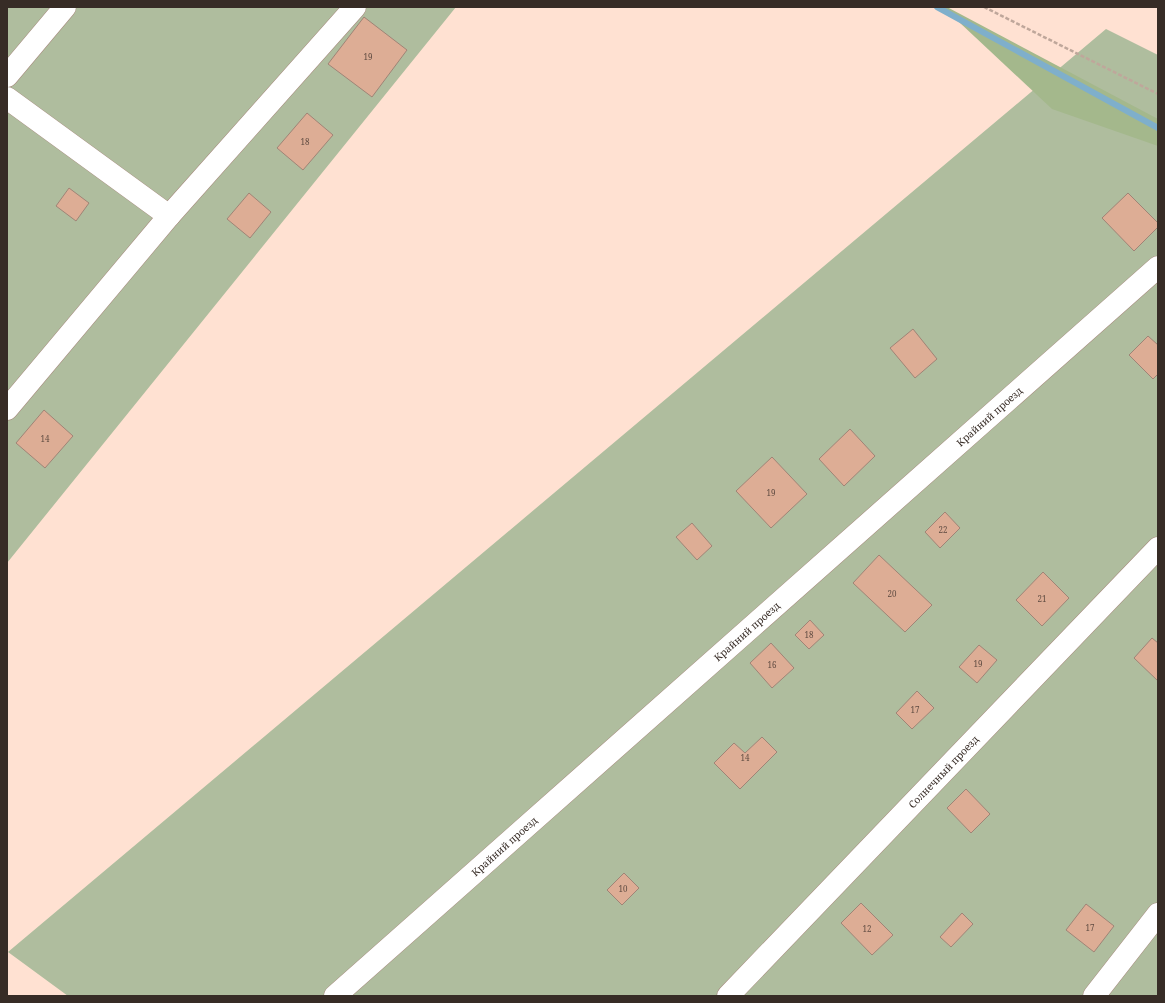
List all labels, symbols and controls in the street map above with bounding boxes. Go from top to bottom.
house number: 19 [364,51,372,62]
house number: 18 [301,136,310,147]
street label: Крайний проезд [953,383,1025,449]
house number: 14 [41,433,50,444]
house number: 19 [767,487,775,498]
house number: 22 [939,524,947,535]
house number: 20 [888,588,897,599]
house number: 21 [1038,593,1046,604]
street label: Крайний проезд [711,598,783,664]
house number: 18 [805,629,814,640]
house number: 19 [974,658,982,669]
house number: 16 [768,659,777,670]
house number: 17 [911,704,920,715]
street label: Солнечный проезд [905,732,982,811]
house number: 14 [741,752,750,763]
street label: Крайний проезд [468,813,540,879]
house number: 10 [619,883,628,894]
house number: 17 [1086,922,1095,933]
house number: 12 [863,923,871,934]

